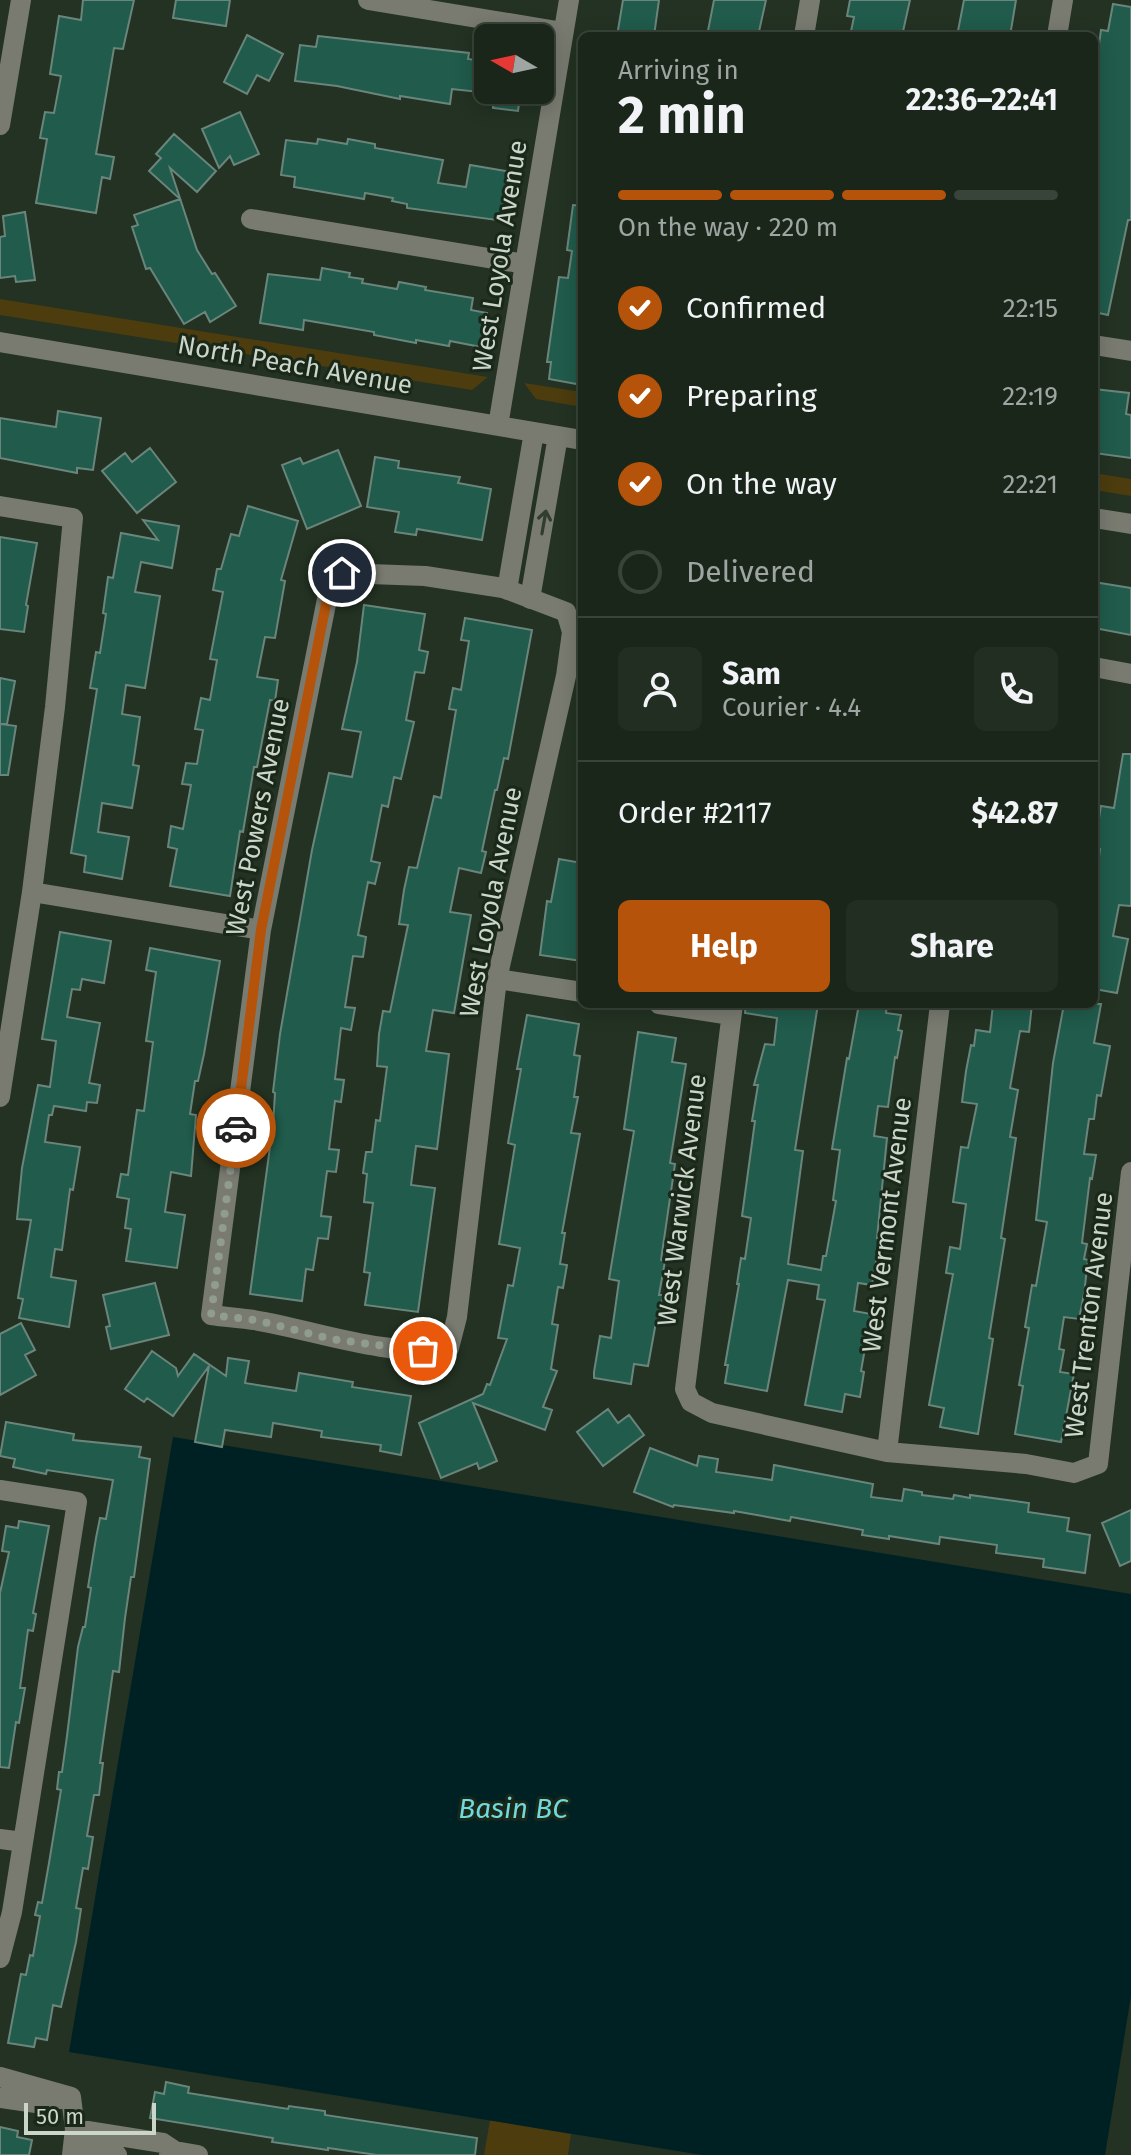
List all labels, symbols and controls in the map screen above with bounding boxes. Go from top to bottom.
north arrow [474,24,554,104]
map controls [474,24,554,104]
text: Arriving in [618,55,739,86]
text: 22:36–22:41 [906,82,1058,118]
text: 2 min [618,84,746,147]
street label: West Loyola Avenue [466,138,534,374]
text: On the way · 220 m [618,212,838,243]
icon: check [618,286,662,330]
text: Confirmed [686,290,826,326]
text: 22:15 [1003,293,1058,324]
street label: North Peach Avenue [175,329,415,401]
icon: check [618,374,662,418]
text: Preparing [686,378,817,414]
text: 22:19 [1002,381,1058,412]
icon: check [618,462,662,506]
text: On the way [686,466,837,502]
text: 22:21 [1003,469,1058,500]
one-way arrow [537,510,552,535]
pin [308,539,376,607]
icon: home [320,551,364,595]
text: Delivered [686,554,815,590]
button: person [618,647,702,731]
button: phone [974,647,1058,731]
text: Sam [722,656,781,692]
text: Courier · 4.4 [722,692,861,723]
street label: West Powers Avenue [220,696,296,938]
street label: West Loyola Avenue [453,784,529,1020]
text: Order #2117 [618,795,772,831]
text: $42.87 [971,795,1058,831]
button: Help [618,900,830,992]
button: Share [846,900,1058,992]
street label: West Warwick Avenue [651,1072,713,1328]
courier [196,1088,276,1168]
street label: West Vermont Avenue [856,1096,918,1354]
icon: car [214,1106,258,1150]
street label: West Trenton Avenue [1059,1190,1119,1440]
pin [389,1317,457,1385]
icon: bag [401,1329,445,1373]
water label: Basin BC [458,1792,569,1825]
scale bar [24,2099,156,2135]
text: 50 m [36,2103,84,2130]

